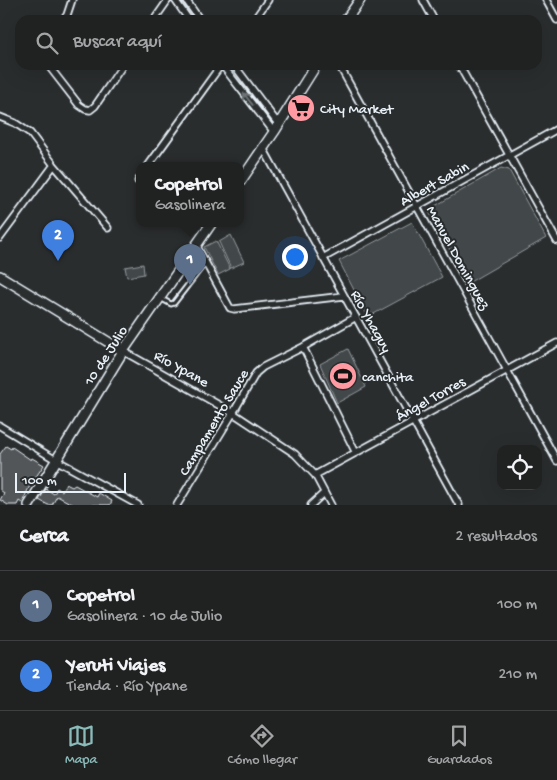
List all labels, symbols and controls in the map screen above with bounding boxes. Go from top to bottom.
search box [15,15,542,70]
icon: search [33,29,61,57]
text: Buscar aquí [73,31,162,54]
one-way arrow [242,93,253,106]
supermarket icon: City Market [286,93,316,123]
place label: City Market [320,101,395,119]
street label: Albert Sabin [397,158,473,211]
popup [136,162,244,227]
text: Copetrol [155,174,223,197]
text: Gasolinera [155,197,225,216]
street label: Manuel Dominguez [421,203,493,313]
pin: 2 [42,220,74,261]
pin: 1 [174,244,206,285]
your location [282,244,308,270]
street label: Río Yhaguy [346,288,395,357]
street label: 10 de Julio [80,323,133,390]
street label: Río Ypane [150,347,212,392]
sports icon: canchita [328,361,358,391]
street label: Campamento Sauce [176,366,254,480]
place label: canchita [362,369,414,387]
street label: Ángel Torres [393,373,469,426]
map controls [497,445,542,490]
button: locate [497,445,542,490]
scale bar [15,470,126,493]
text: 100 m [22,473,57,490]
text: Cerca [20,525,68,550]
text: 2 resultados [456,528,537,547]
text: Copetrol [67,585,135,608]
text: 1 [33,596,39,615]
text: 100 m [497,596,537,615]
text: Gasolinera · 10 de Julio [67,608,222,627]
text: Yeruti Viajes [67,655,165,678]
text: 2 [32,666,40,685]
text: 210 m [498,666,537,685]
text: Tienda · Río Ypane [67,678,187,697]
tab: Mapa [65,722,97,769]
tab: Cómo llegar [227,722,297,769]
tab: Guardados [427,722,492,769]

